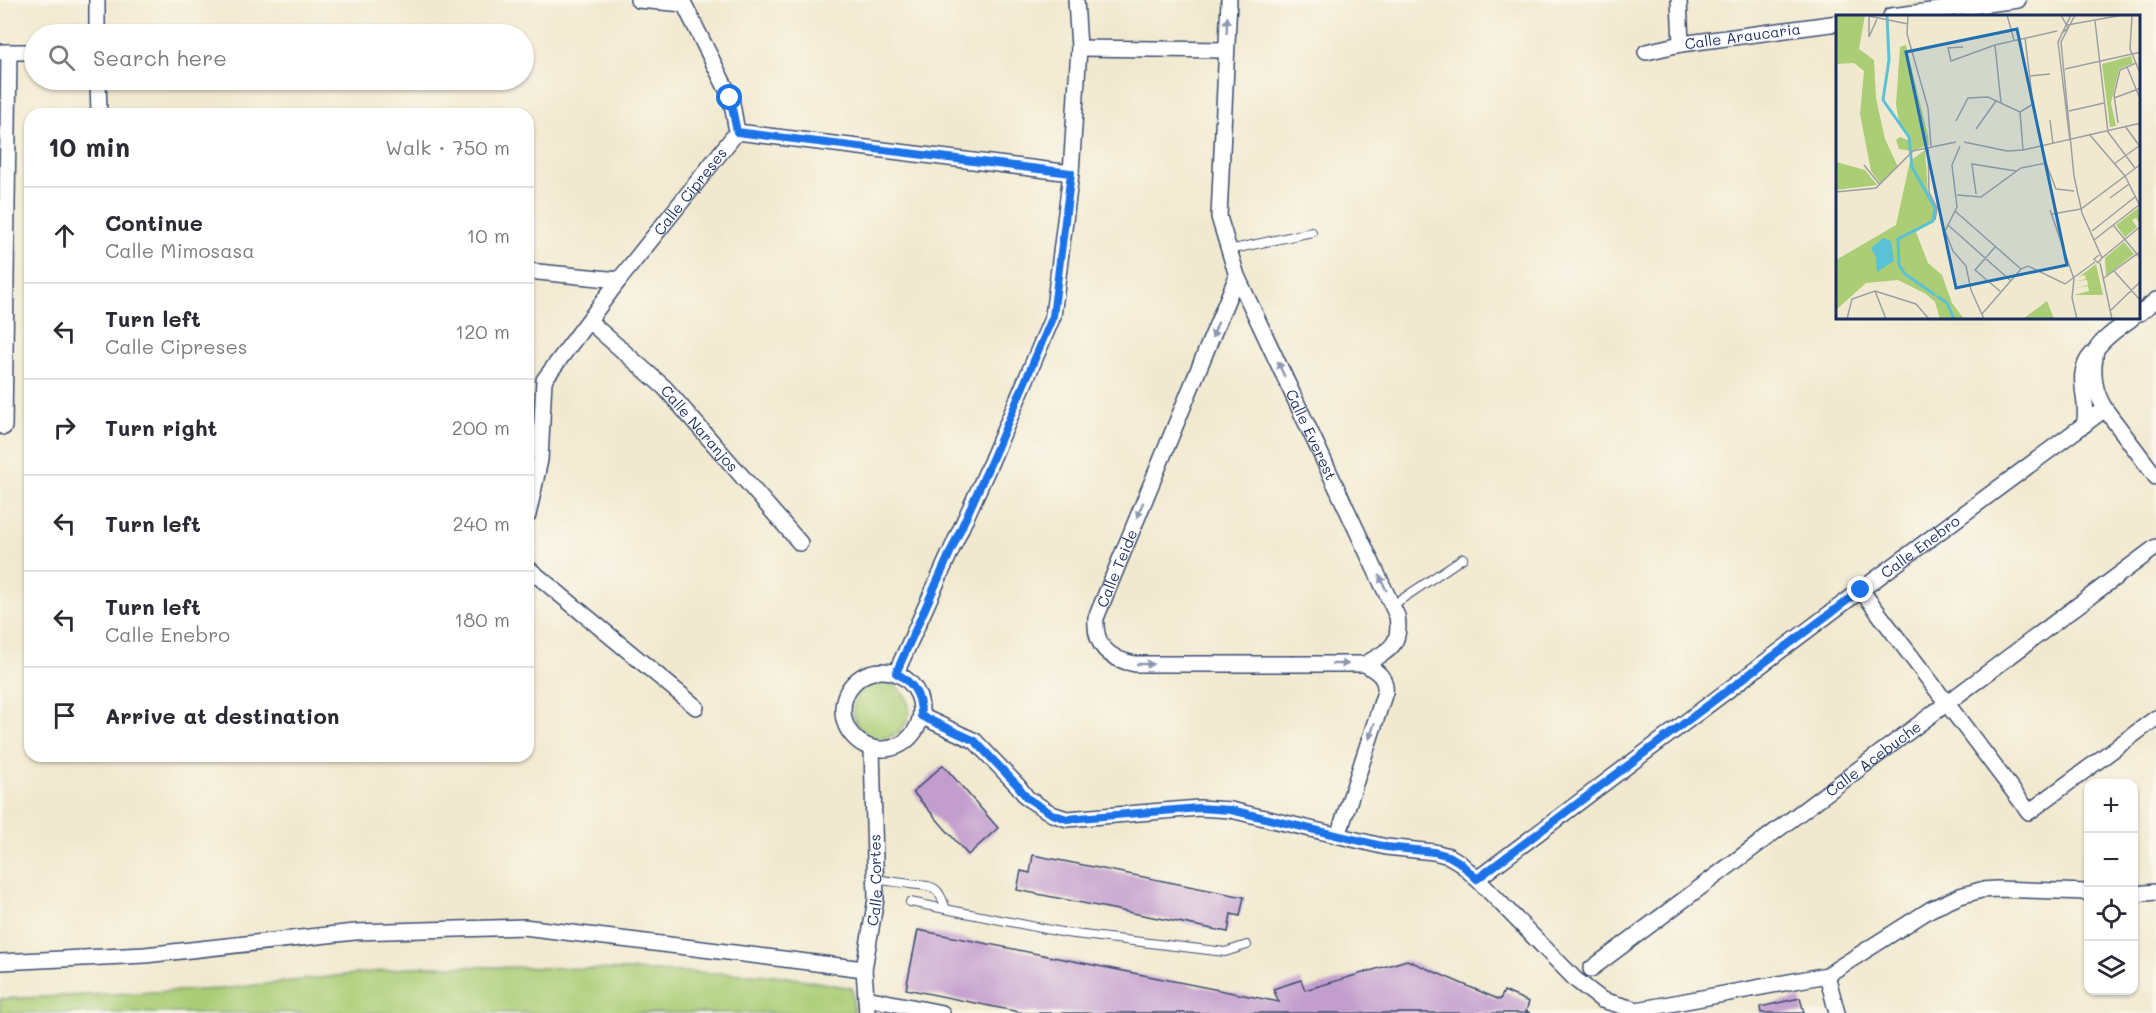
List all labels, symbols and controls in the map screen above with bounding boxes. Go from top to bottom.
one-way arrow [1222,15,1232,34]
inset map [1836,15,2141,320]
street label: Calle Araucaria [1683,18,1802,53]
search box [24,24,534,90]
icon: search [45,41,78,74]
text: Search here [93,43,227,72]
route start [716,84,742,110]
text: 10 min [48,130,130,164]
text: Walk · 750 m [385,134,510,160]
street label: Calle Cipreses [649,143,731,239]
text: Continue [105,208,203,237]
icon: ahead [48,219,81,252]
text: 10 m [466,222,510,248]
text: Calle Mimosasa [105,237,255,263]
text: Turn left [105,304,201,333]
icon: left [48,315,81,348]
text: 120 m [455,318,510,344]
one-way arrow [1210,322,1220,340]
text: Calle Cipreses [105,333,248,359]
one-way arrow [1277,361,1286,378]
street label: Calle Naranjos [657,381,743,476]
street label: Calle Everest [1282,386,1342,483]
icon: right [48,411,81,444]
text: Turn right [105,413,217,442]
text: 200 m [452,414,510,440]
one-way arrow [1135,502,1145,520]
icon: left [48,507,81,540]
text: Turn left [105,509,201,538]
text: 240 m [452,510,510,536]
street label: Calle Enebro [1876,510,1964,582]
street label: Calle Teide [1092,526,1142,610]
one-way arrow [1378,575,1387,592]
route end [1847,576,1873,602]
text: Turn left [105,592,201,621]
icon: left [48,603,81,636]
text: 180 m [454,606,510,632]
text: Calle Enebro [105,621,230,647]
one-way arrow [1136,659,1155,669]
one-way arrow [1331,659,1350,669]
icon: arrive [48,699,81,732]
text: Arrive at destination [105,701,340,730]
street label: Calle Acebuche [1821,716,1925,801]
one-way arrow [1367,722,1377,740]
map controls [2084,779,2138,995]
button: + [2084,779,2138,833]
button: − [2084,833,2138,887]
street label: Calle Cortes [862,834,886,927]
button: locate [2084,887,2138,941]
button: layers [2084,941,2138,995]

